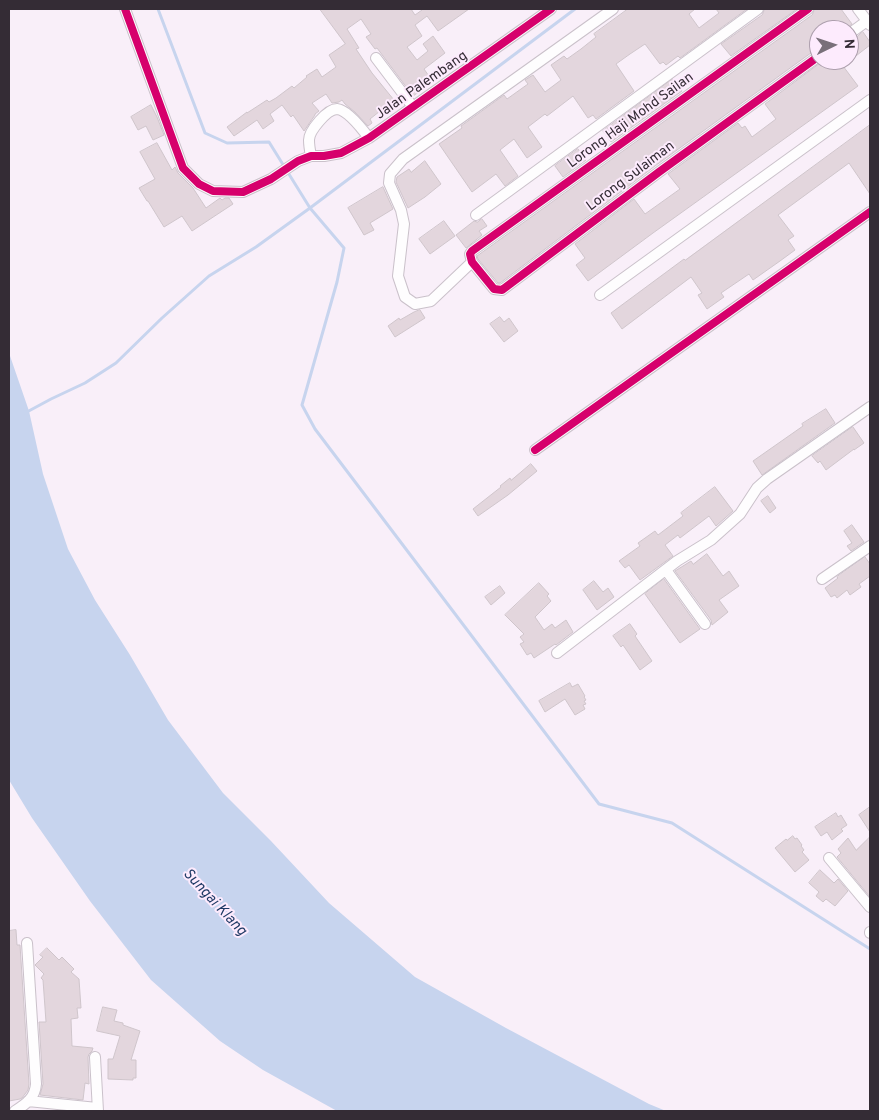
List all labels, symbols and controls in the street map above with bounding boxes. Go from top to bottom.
north arrow [809,20,859,70]
text: N [840,38,857,50]
street label: Jalan Palembang [373,48,471,124]
street label: Lorong Haji Mohd Sailan [565,70,697,172]
street label: Lorong Sulaiman [584,138,678,216]
water label: Sungai Klang [178,866,250,940]

